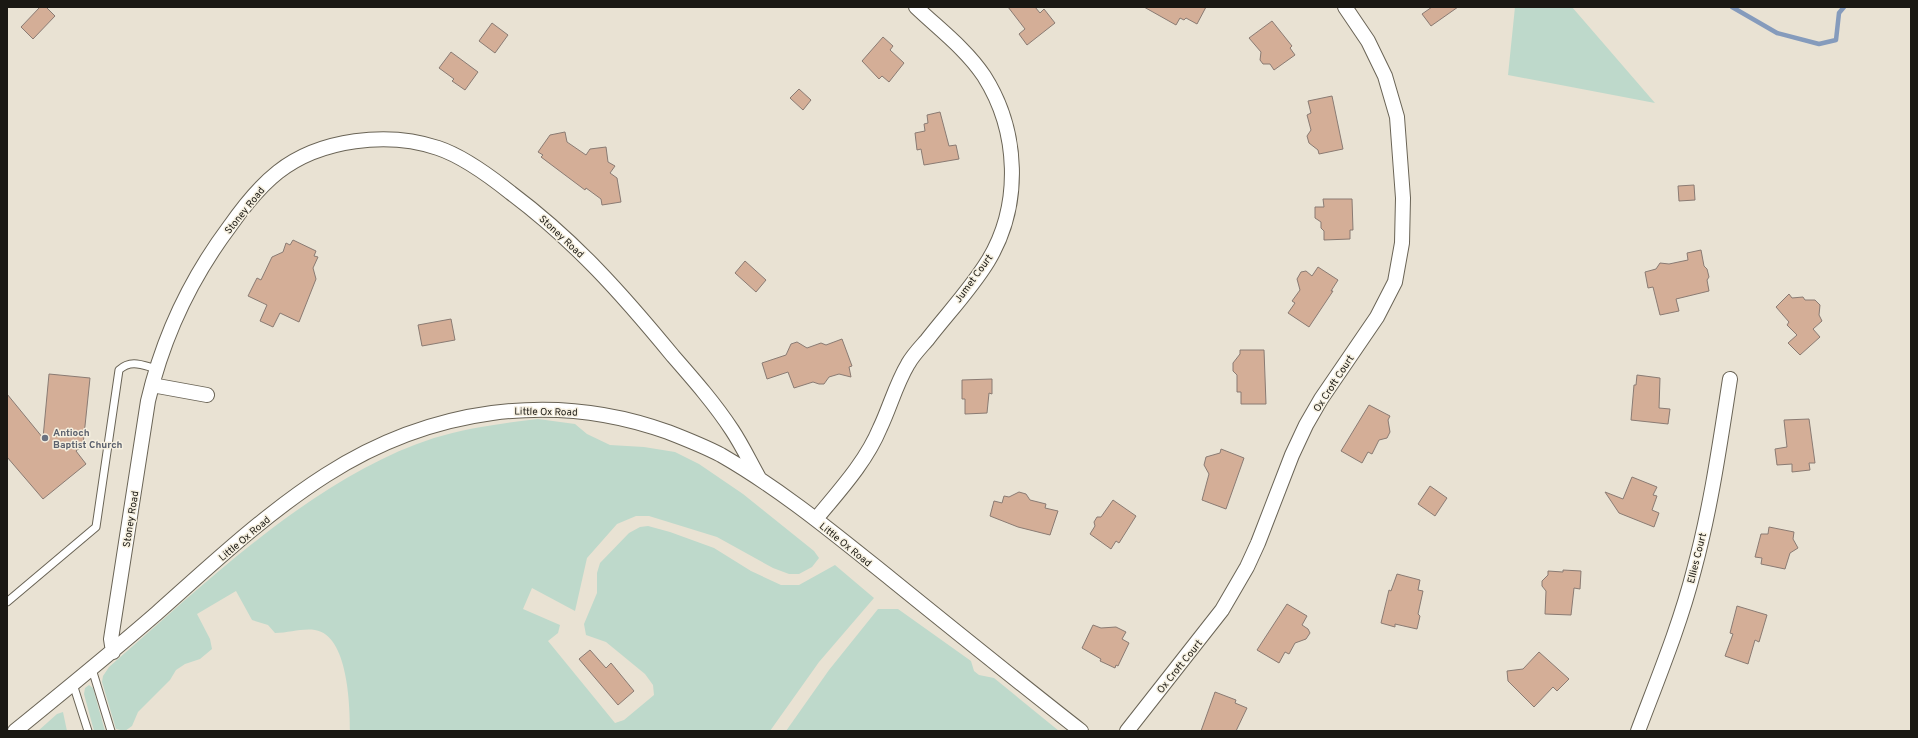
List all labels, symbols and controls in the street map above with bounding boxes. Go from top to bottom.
street label: Stoney Road [222,185,268,237]
street label: Stoney Road [536,213,586,261]
street label: Jumet Court [952,252,996,306]
street label: Ox Croft Court [1311,353,1358,415]
street label: Little Ox Road [514,405,578,420]
place label: Antioch Baptist Church [53,427,123,452]
marker: Antioch Baptist Church [40,433,50,443]
street label: Stoney Road [121,490,142,548]
street label: Little Ox Road [217,514,273,564]
street label: Little Ox Road [816,520,874,570]
street label: Ellies Court [1685,531,1710,585]
street label: Ox Croft Court [1155,637,1206,696]

